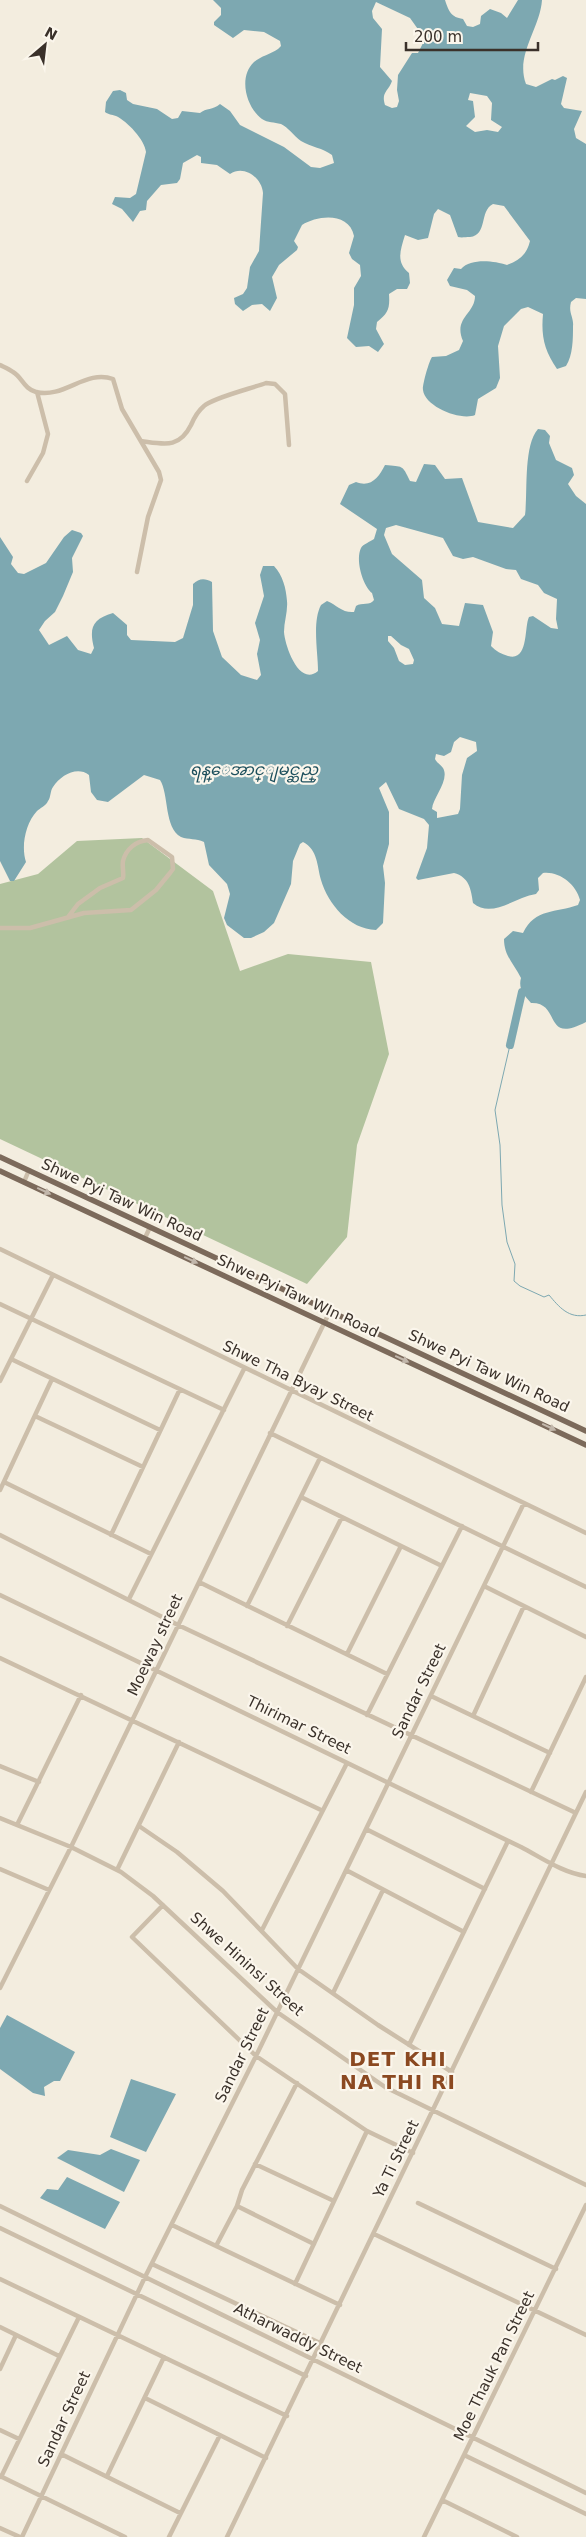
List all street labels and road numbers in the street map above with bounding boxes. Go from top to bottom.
street label: Shwe Pyi Taw Win Road [39,1155,205,1245]
street label: Shwe Pyi Taw WIn Road [214,1251,382,1341]
street label: Shwe Pyi Taw Win Road [406,1326,572,1416]
street label: Shwe Tha Byay Street [220,1337,376,1425]
street label: Moeway street [124,1591,187,1699]
street label: Sandar Street [388,1640,450,1741]
street label: Thirimar Street [243,1692,354,1758]
street label: Shwe Hininsi Street [187,1908,307,2020]
street label: Sandar Street [211,2004,273,2105]
street label: Ya Ti Street [369,2117,423,2202]
street label: Moe Thauk Pan Street [450,2288,538,2444]
street label: Atharwaddy Street [231,2299,365,2377]
street label: Sandar Street [34,2368,94,2470]

